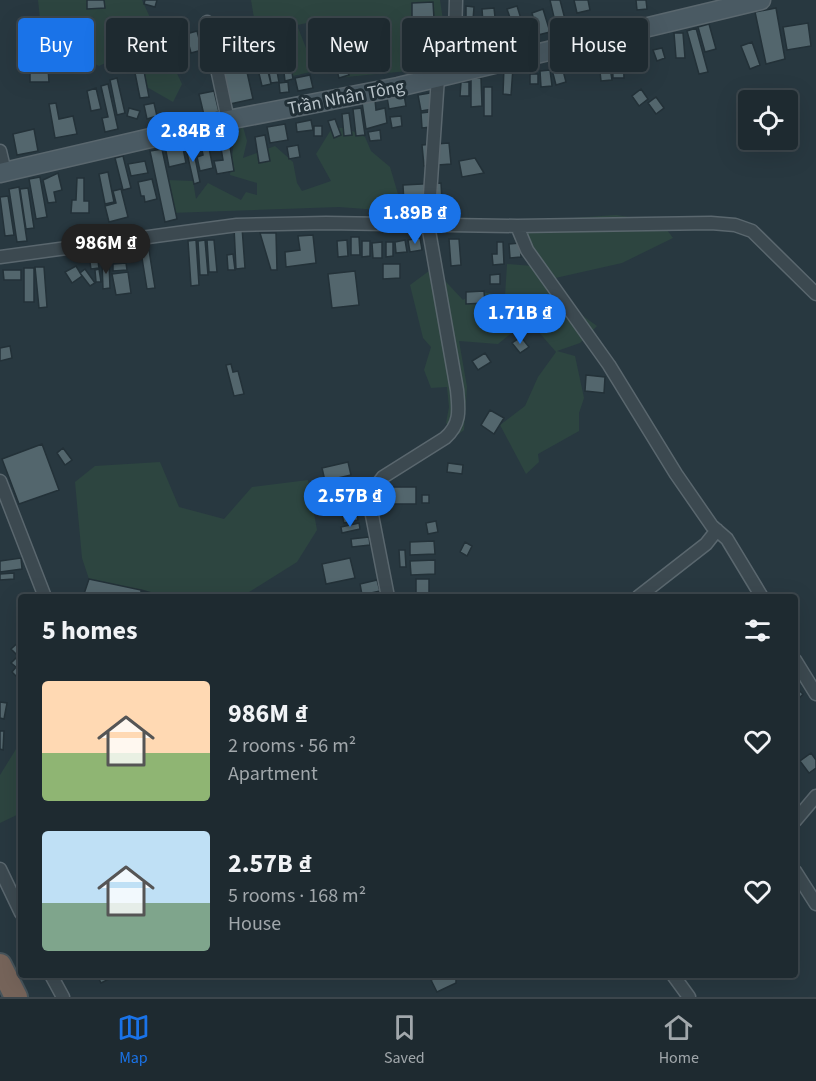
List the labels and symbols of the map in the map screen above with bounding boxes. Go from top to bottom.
street label: Trần Nhân Tông [286,74,407,121]
pin: 2.84B ₫ [138,112,248,163]
pin: 1.89B ₫ [360,194,470,245]
pin: 986M ₫ [57,224,155,275]
pin: 1.71B ₫ [465,294,575,345]
pin: 2.57B ₫ [295,477,405,528]

